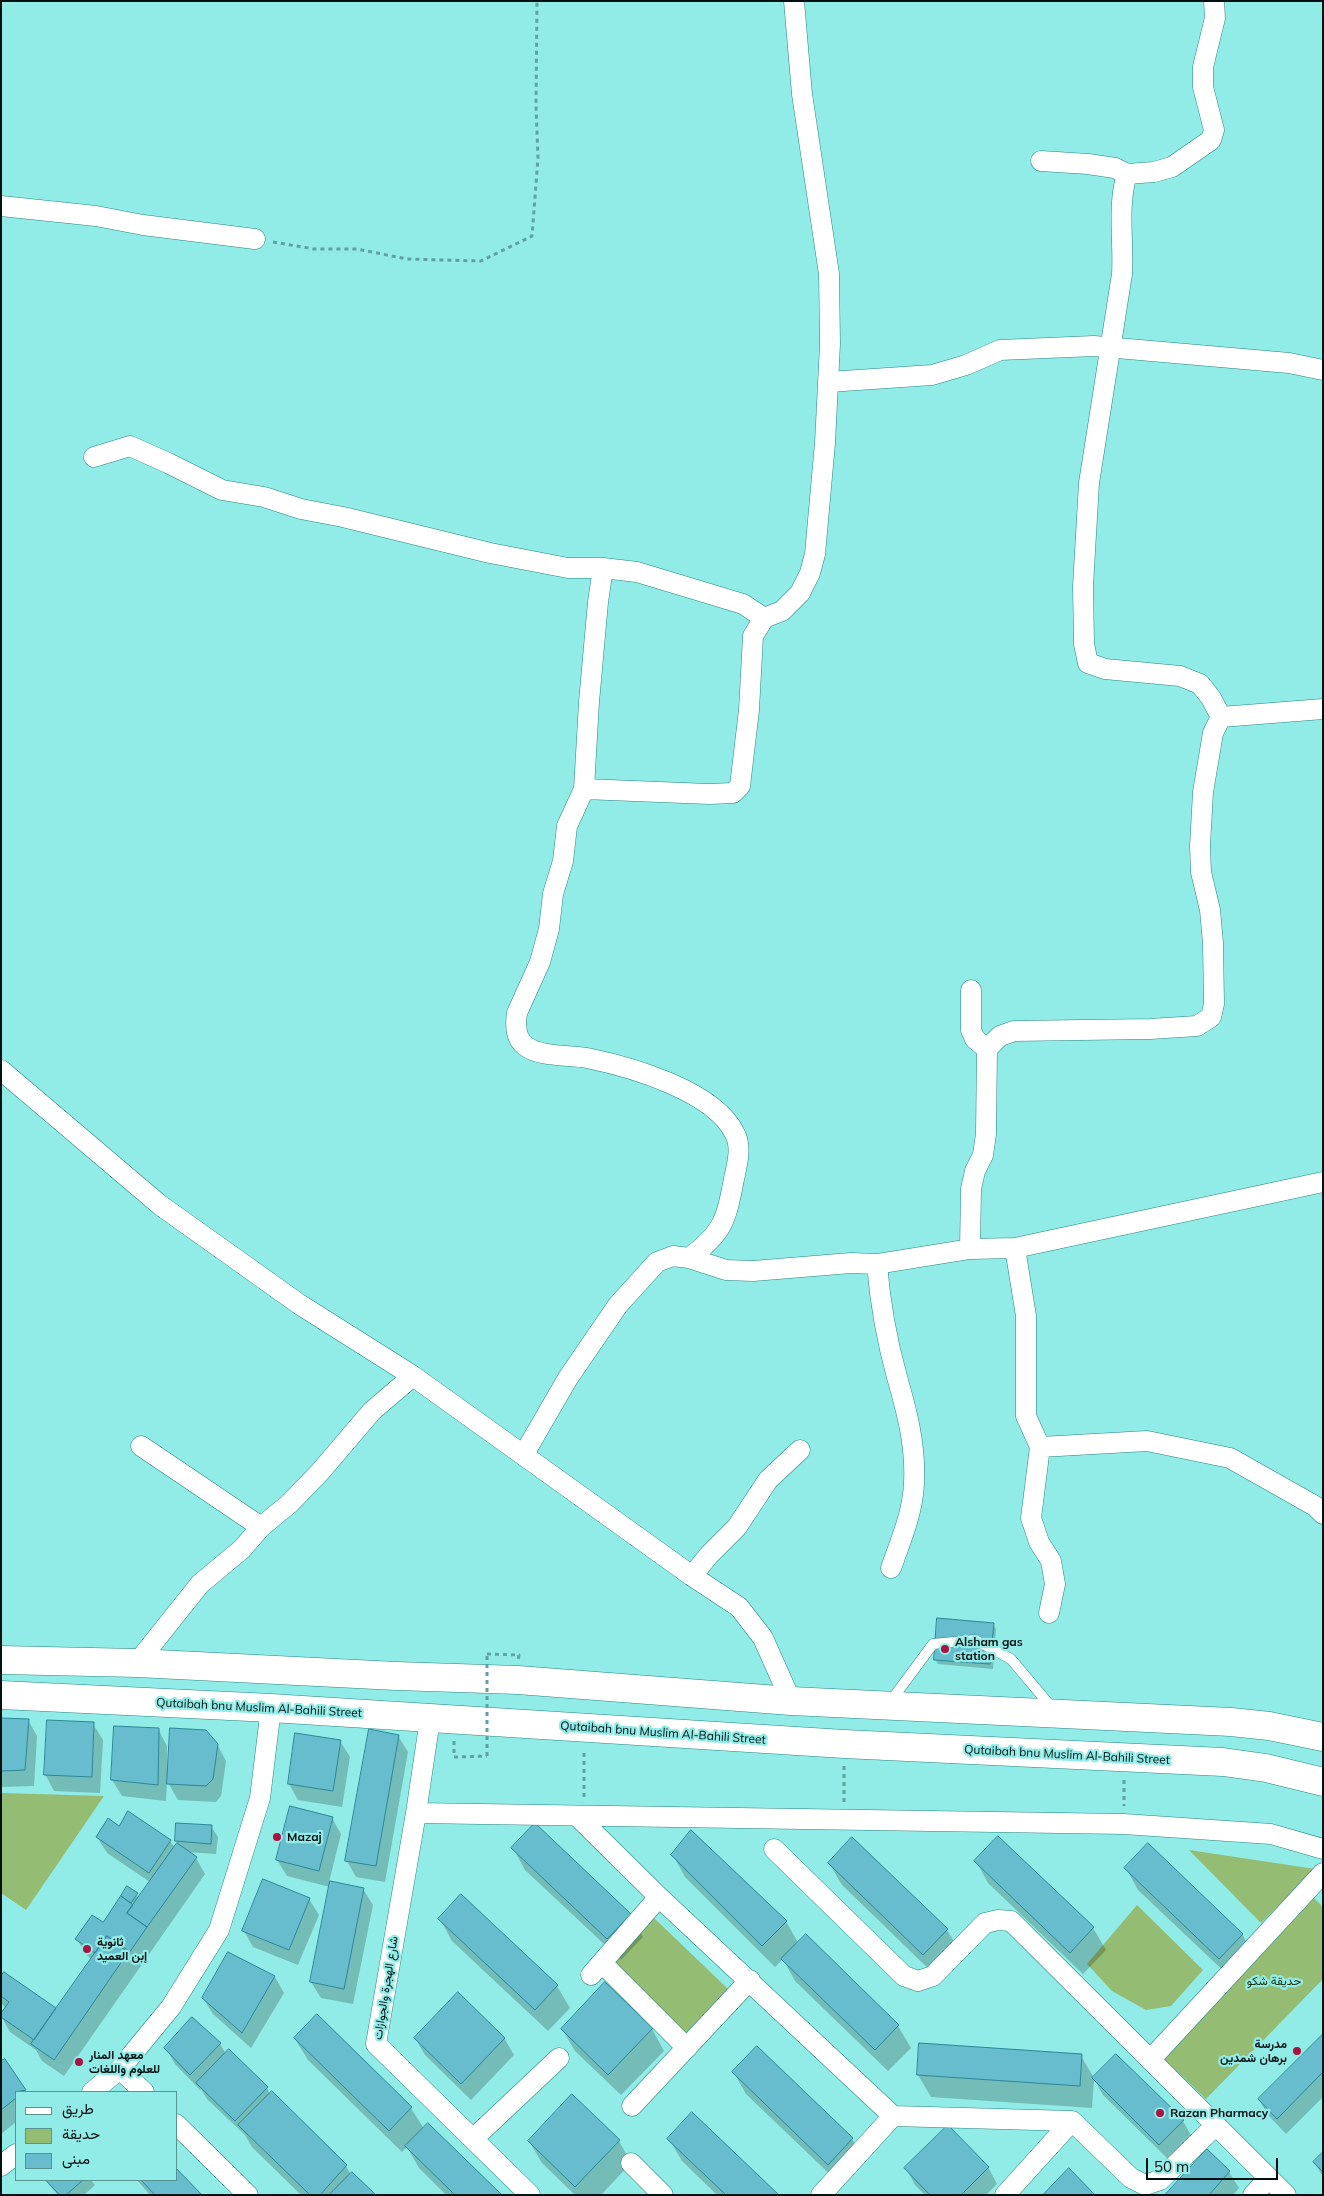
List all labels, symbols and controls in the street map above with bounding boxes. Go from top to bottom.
place label: Alsham gas station [955,1635,1023,1663]
marker: Alsham gas station [939,1643,951,1655]
street label: Qutaibah bnu Muslim Al-Bahili Street [156,1695,362,1721]
street label: Qutaibah bnu Muslim Al-Bahili Street [560,1719,766,1747]
street label: Qutaibah bnu Muslim Al-Bahili Street [964,1742,1170,1768]
place label: Mazaj [287,1830,322,1844]
marker: Mazaj [271,1831,283,1843]
place label: ثانوية إبن العميد [97,1935,147,1963]
street label: شارع الهجرة والجوازات [371,1935,401,2041]
marker: ثانوية إبن العميد [81,1943,93,1955]
park label: حديقة شكو [1247,1974,1301,1988]
place label: مدرسة برهان شمدين [1220,2037,1287,2065]
marker: مدرسة برهان شمدين [1291,2045,1303,2057]
place label: معهد المنار للعلوم واللغات [89,2048,160,2076]
marker: معهد المنار للعلوم واللغات [73,2056,85,2068]
legend [15,2091,178,2181]
text: طريق [62,2099,94,2118]
place label: Razan Pharmacy [1170,2106,1268,2120]
marker: Razan Pharmacy [1154,2107,1166,2119]
text: حديقة [62,2124,100,2143]
scale bar [1149,2148,1282,2180]
text: مبنى [62,2149,90,2168]
text: 50 m [1154,2157,1189,2176]

